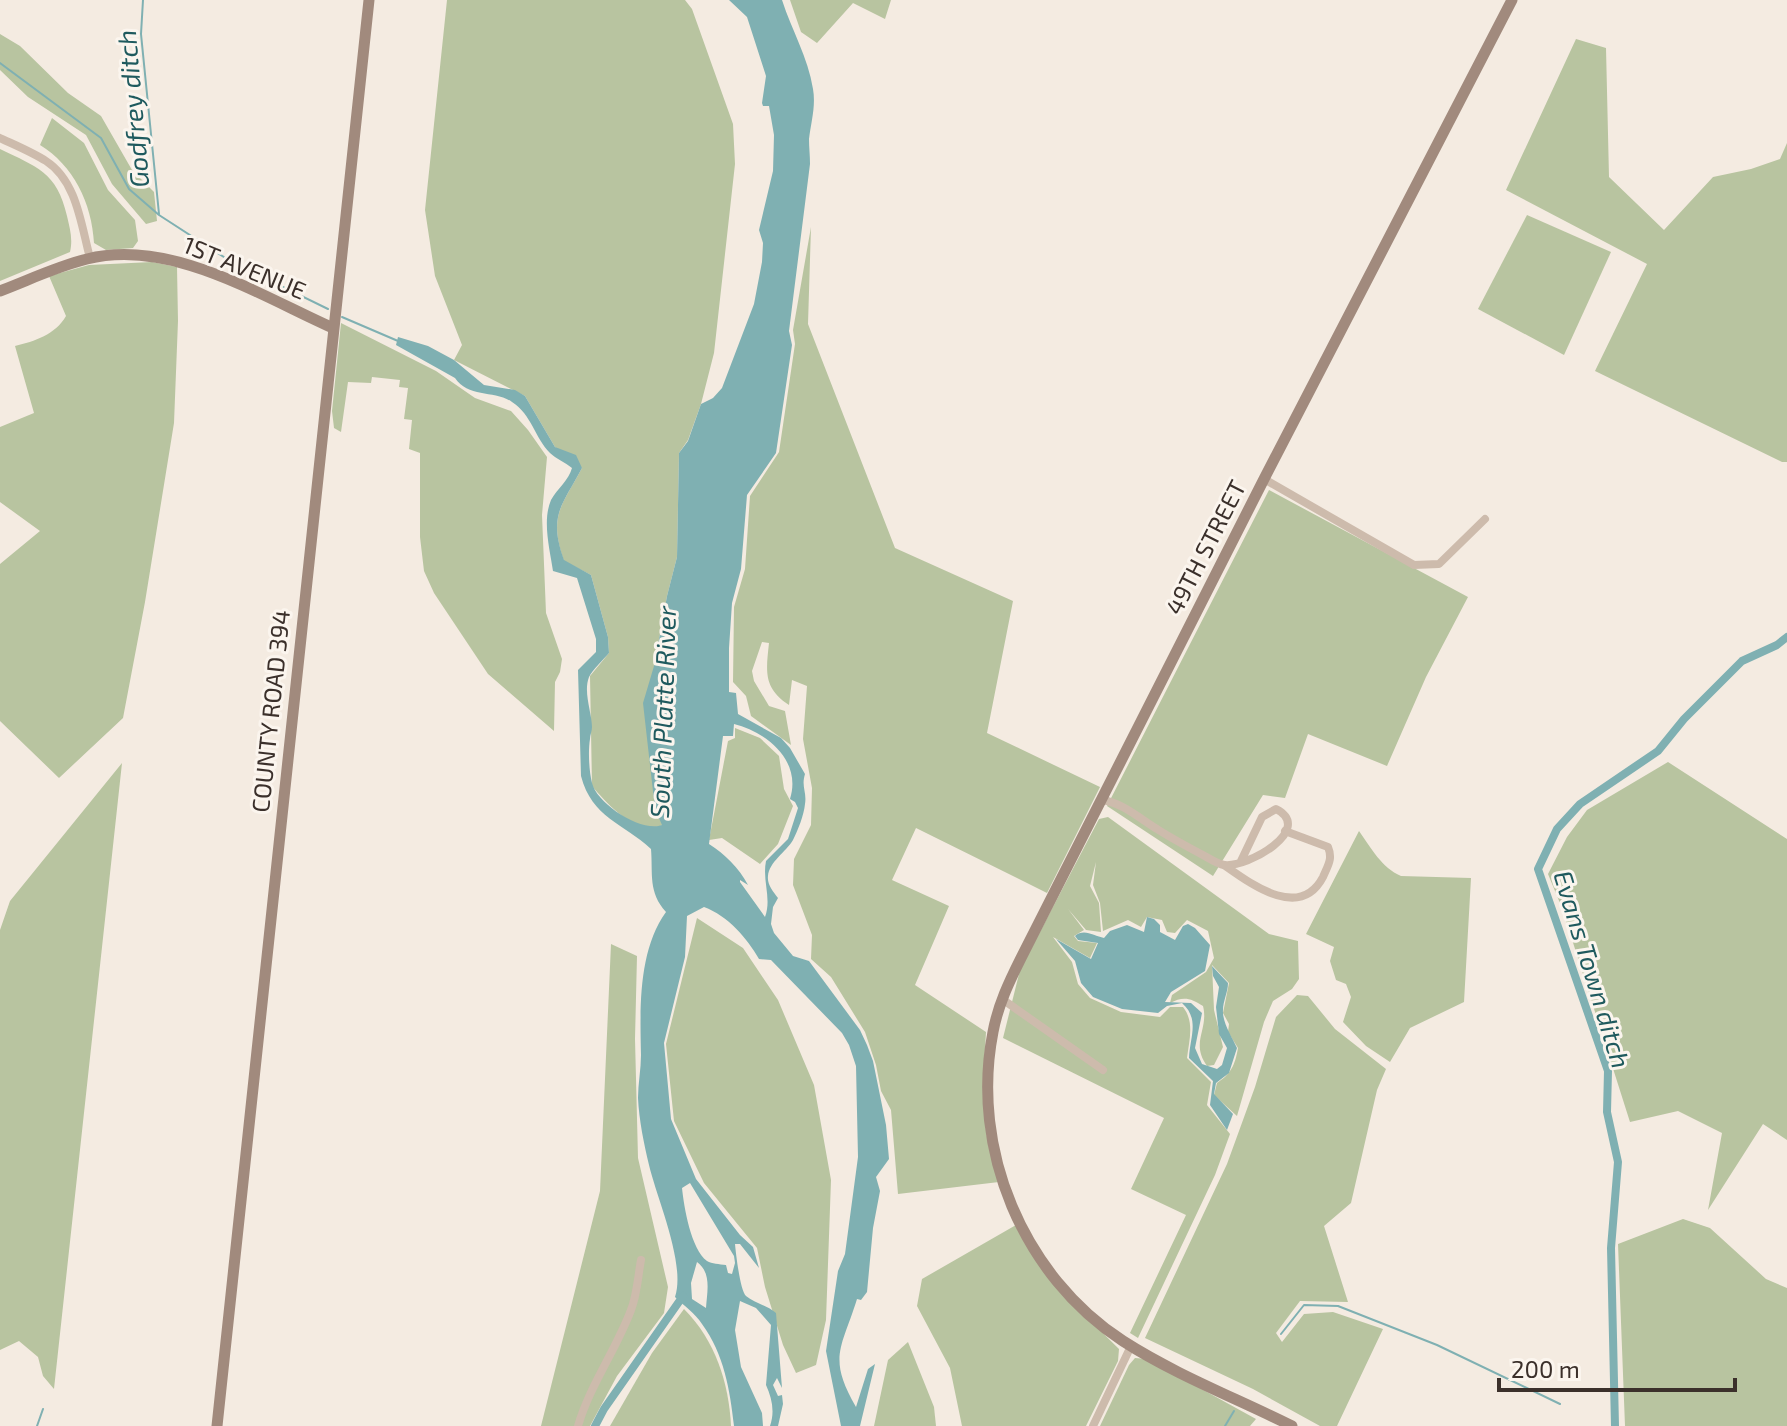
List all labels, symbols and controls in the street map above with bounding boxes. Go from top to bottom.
water label: Godfrey ditch [110,29,155,189]
street label: 1ST AVENUE [179,229,311,305]
street label: 49TH STREET [1159,475,1251,619]
water label: South Platte River [643,605,681,819]
street label: COUNTY ROAD 394 [245,608,295,814]
water label: Evans Town ditch [1548,866,1638,1072]
scale bar [1499,1342,1735,1392]
text: 200 m [1511,1354,1580,1383]

